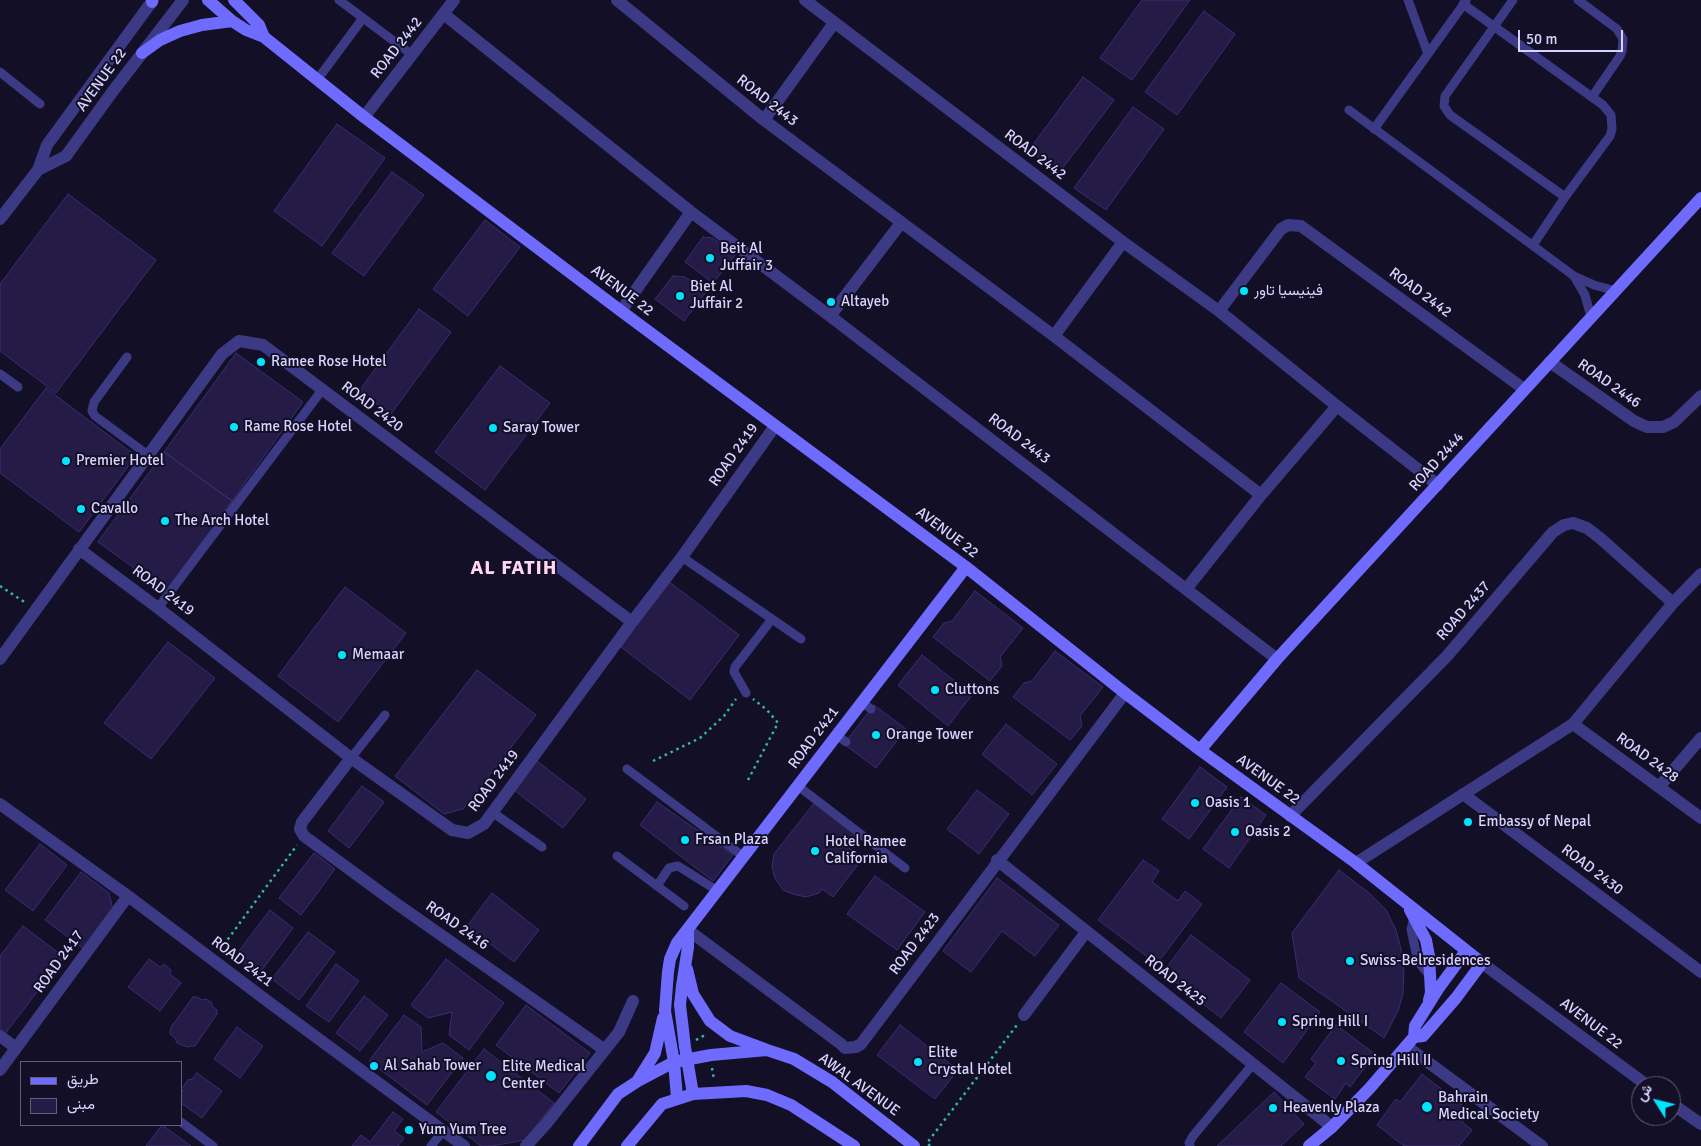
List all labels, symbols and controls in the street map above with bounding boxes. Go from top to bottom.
street label: ROAD 2442 [367,14,427,82]
scale bar [1521,20,1626,52]
text: 50 m [1526,30,1557,48]
street label: AVENUE 22 [73,45,131,115]
street label: ROAD 2443 [733,71,801,131]
street label: ROAD 2442 [1000,126,1070,184]
place label: Beit Al Juffair 3 [720,240,773,275]
marker: Beit Al Juffair 3 [704,252,716,264]
street label: AVENUE 22 [587,262,657,320]
street label: ROAD 2442 [1385,264,1455,322]
place label: Biet Al Juffair 2 [690,278,743,313]
place label: فينيسيا تاور [1254,282,1323,300]
marker: فينيسيا تاور [1238,285,1250,297]
marker: Biet Al Juffair 2 [674,290,686,302]
place label: Altayeb [841,293,889,311]
marker: Altayeb [825,296,837,308]
place label: Ramee Rose Hotel [271,353,387,371]
marker: Ramee Rose Hotel [255,356,267,368]
street label: ROAD 2446 [1574,356,1644,412]
street label: ROAD 2420 [337,378,407,436]
street label: ROAD 2443 [984,410,1054,468]
place label: Rame Rose Hotel [244,418,352,436]
place label: Saray Tower [503,419,580,437]
street label: ROAD 2419 [706,420,762,490]
marker: Rame Rose Hotel [228,421,240,433]
marker: Saray Tower [487,422,499,434]
street label: ROAD 2444 [1406,429,1468,495]
place label: Premier Hotel [76,452,164,470]
marker: Premier Hotel [60,455,72,467]
place label: Cavallo [91,500,138,518]
marker: Cavallo [75,503,87,515]
street label: AVENUE 22 [912,504,982,562]
place label: The Arch Hotel [175,512,269,530]
marker: The Arch Hotel [159,515,171,527]
district label: AL FATIH [470,557,558,581]
street label: ROAD 2419 [128,562,198,620]
street label: ROAD 2437 [1433,578,1495,644]
place label: Memaar [352,646,404,664]
marker: Memaar [336,649,348,661]
place label: Cluttons [945,681,999,699]
marker: Cluttons [929,684,941,696]
street label: ROAD 2421 [785,703,843,773]
place label: Orange Tower [886,726,973,744]
marker: Orange Tower [870,729,882,741]
street label: ROAD 2428 [1612,729,1682,787]
street label: ROAD 2419 [465,746,523,816]
street label: AVENUE 22 [1233,751,1303,809]
place label: Oasis 1 [1205,794,1251,812]
marker: Oasis 1 [1189,797,1201,809]
place label: Embassy of Nepal [1478,813,1591,831]
marker: Embassy of Nepal [1462,816,1474,828]
place label: Oasis 2 [1245,823,1291,841]
marker: Oasis 2 [1229,826,1241,838]
place label: Frsan Plaza [695,831,768,849]
place label: Hotel Ramee California [825,833,907,868]
marker: Frsan Plaza [679,834,691,846]
street label: ROAD 2430 [1557,841,1627,899]
marker: Hotel Ramee California [809,845,821,857]
street label: ROAD 2416 [422,898,492,954]
street label: ROAD 2423 [886,909,944,979]
street label: ROAD 2417 [30,927,88,997]
street label: ROAD 2421 [207,933,277,991]
street label: ROAD 2425 [1141,951,1209,1011]
place label: Swiss-Belresidences [1360,952,1491,970]
marker: Swiss-Belresidences [1344,955,1356,967]
street label: AVENUE 22 [1556,995,1626,1053]
place label: Spring Hill I [1292,1013,1368,1031]
marker: Spring Hill I [1276,1016,1288,1028]
place label: Elite Crystal Hotel [928,1044,1012,1079]
street label: AWAL AVENUE [815,1050,903,1120]
place label: Spring Hill II [1351,1052,1431,1070]
marker: Spring Hill II [1335,1055,1347,1067]
marker: Elite Crystal Hotel [912,1056,924,1068]
place label: Al Sahab Tower [384,1057,481,1075]
place label: Elite Medical Center [502,1058,585,1093]
marker: Al Sahab Tower [368,1060,380,1072]
legend [20,1061,182,1126]
marker: Elite Medical Center [484,1069,498,1083]
text: طريق [67,1070,99,1088]
north arrow [1631,1076,1681,1126]
text: ش [1632,1081,1656,1104]
place label: Bahrain Medical Society [1438,1089,1539,1124]
text: مبنى [67,1095,95,1113]
place label: Heavenly Plaza [1283,1099,1380,1117]
marker: Bahrain Medical Society [1420,1100,1434,1114]
marker: Heavenly Plaza [1267,1102,1279,1114]
place label: Yum Yum Tree [419,1121,507,1139]
marker: Yum Yum Tree [403,1124,415,1136]

